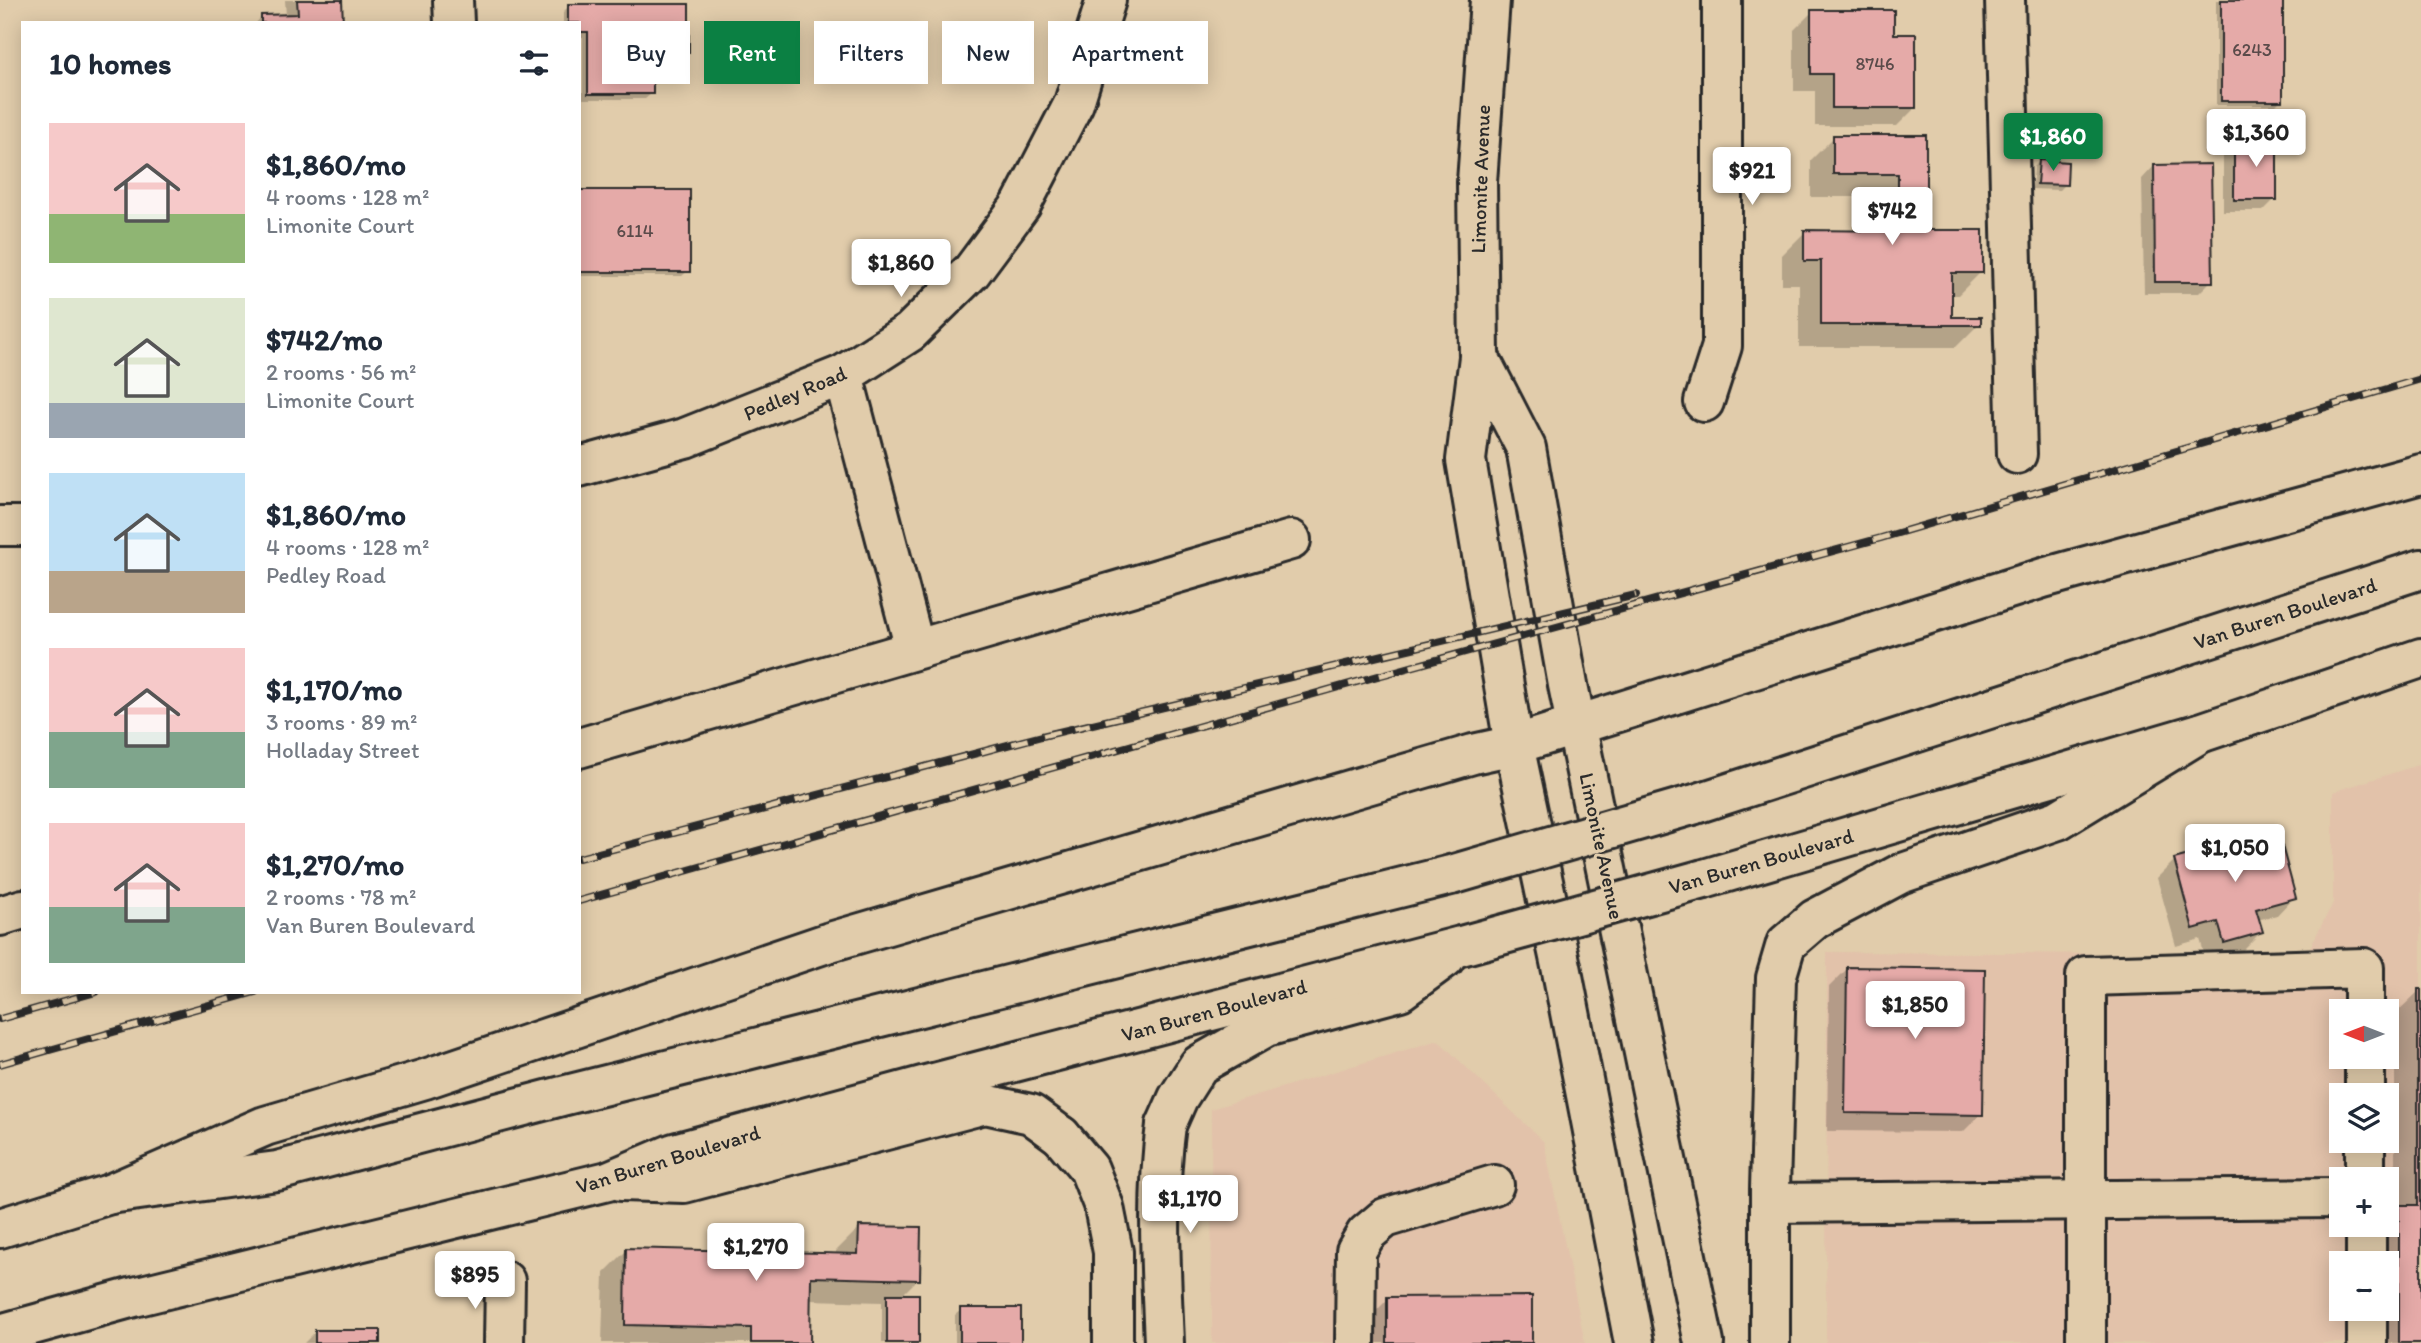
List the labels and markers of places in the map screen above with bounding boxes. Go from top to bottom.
pin: $1,360 [2199,110,2313,169]
pin: $1,860 [1996,114,2110,173]
pin: $921 [1711,148,1793,207]
pin: $742 [1851,188,1933,247]
pin: $1,860 [844,240,958,299]
pin: $1,050 [2178,824,2292,884]
pin: $1,850 [1858,982,1972,1041]
pin: $1,170 [1133,1176,1247,1235]
pin: $1,270 [699,1224,813,1283]
pin: $895 [434,1252,516,1311]

